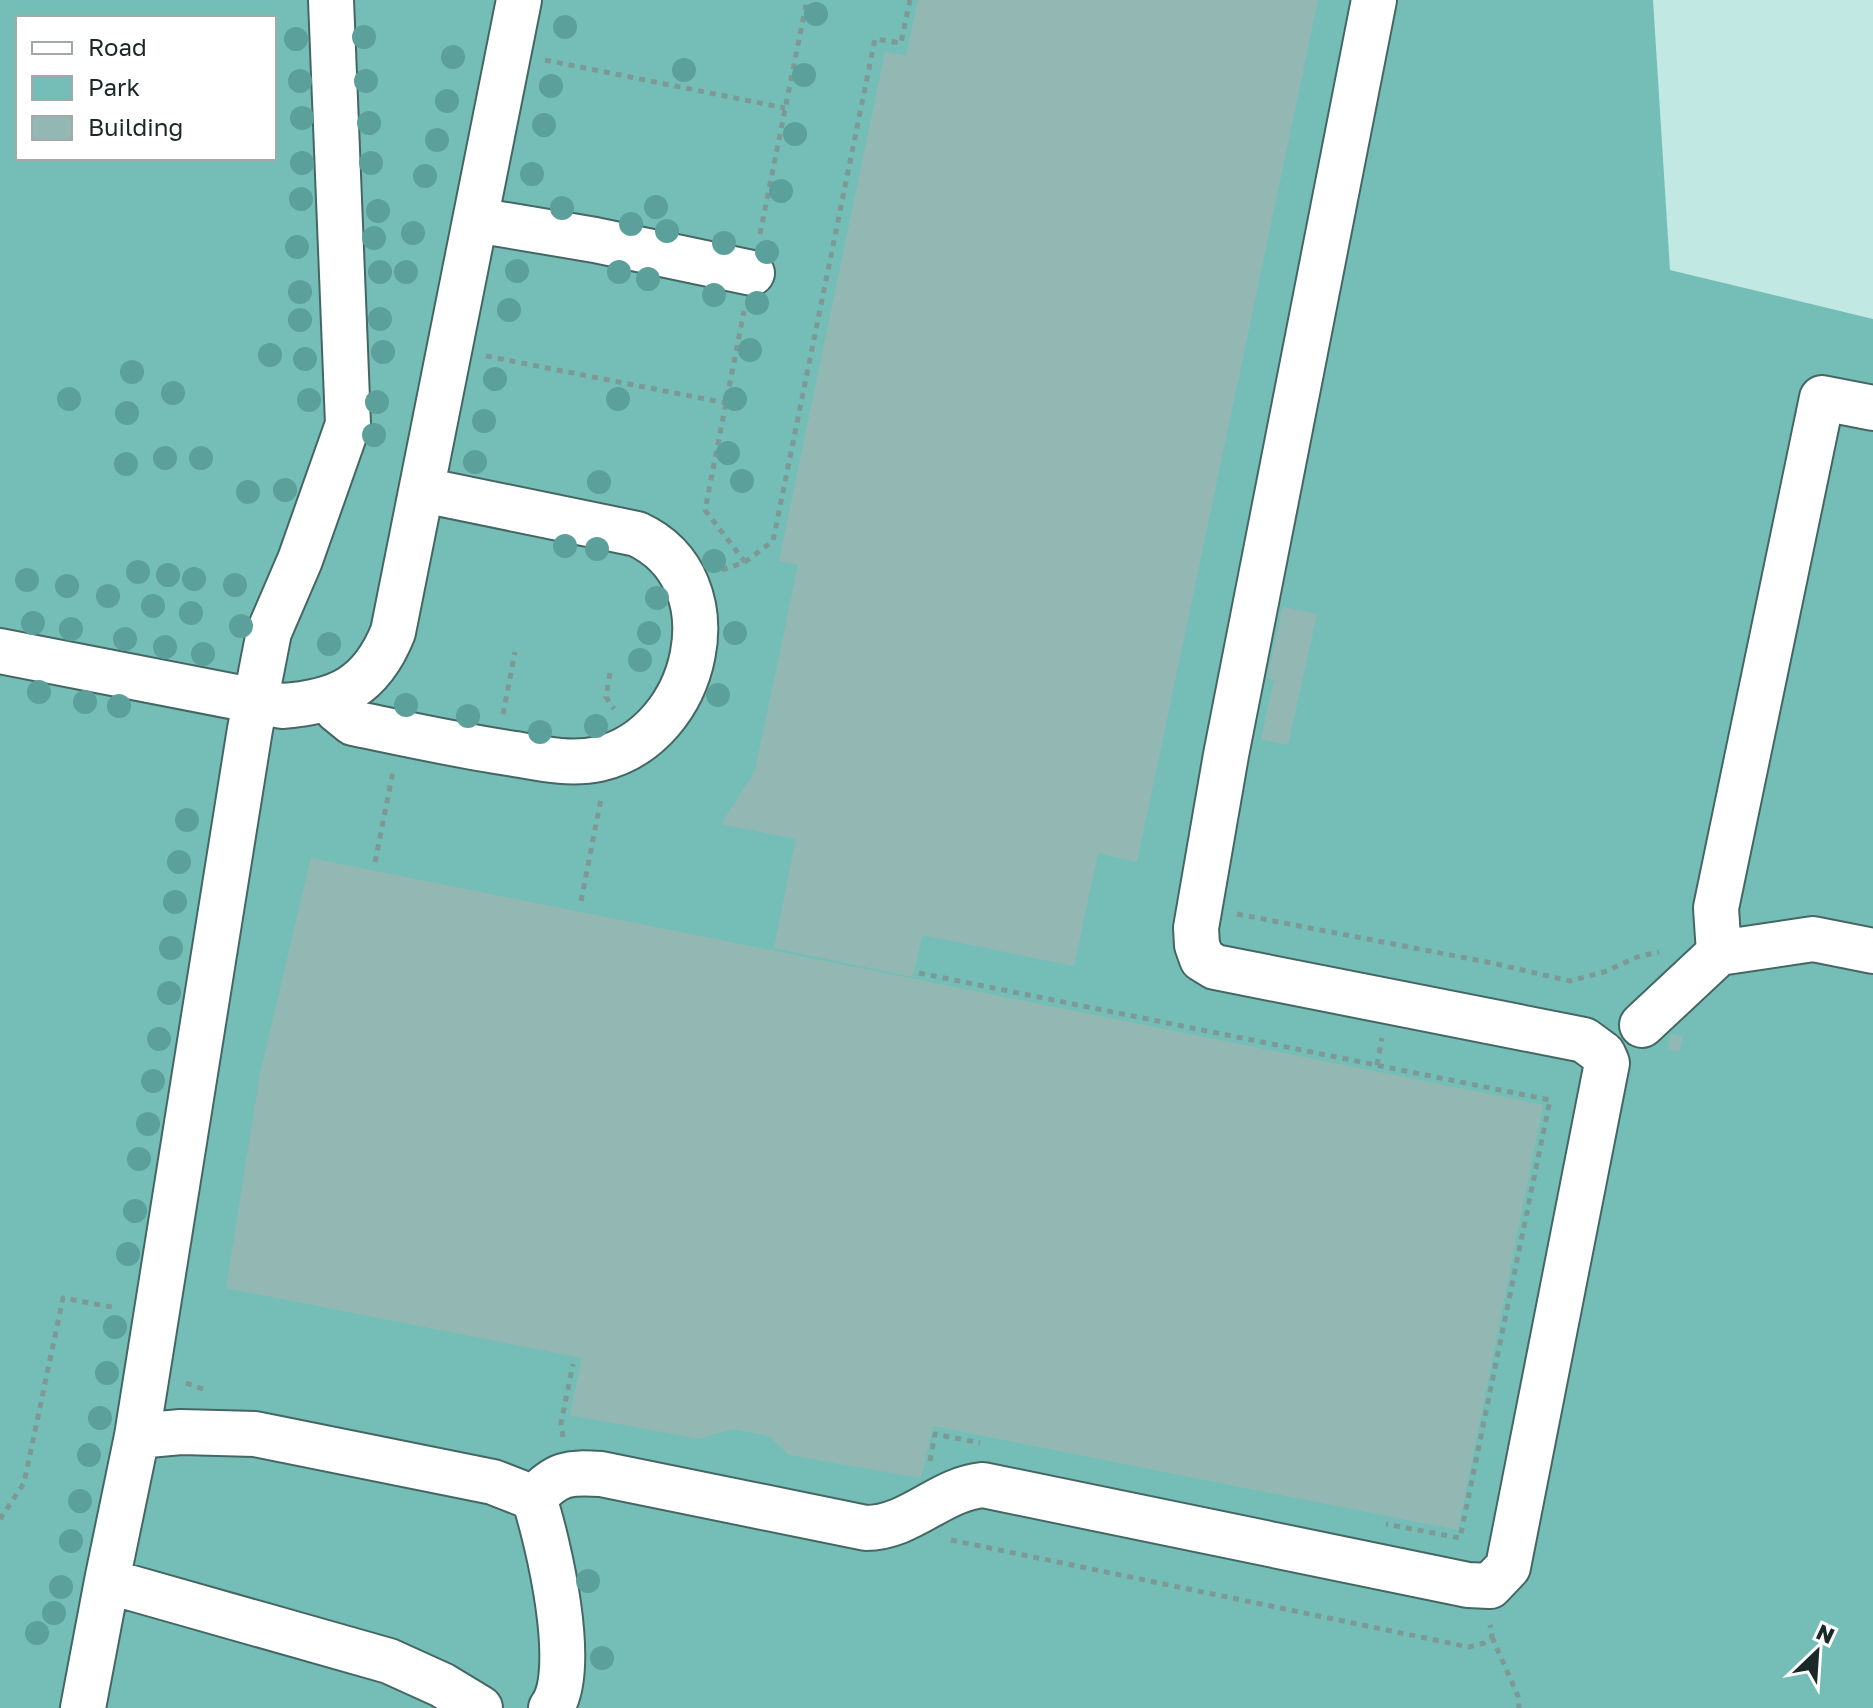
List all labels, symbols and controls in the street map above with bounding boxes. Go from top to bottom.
legend [16,16,276,160]
text: Road [88,32,147,61]
text: Park [88,72,140,101]
text: Building [88,112,183,141]
north arrow [1777,1612,1857,1692]
text: N [1812,1618,1839,1649]

